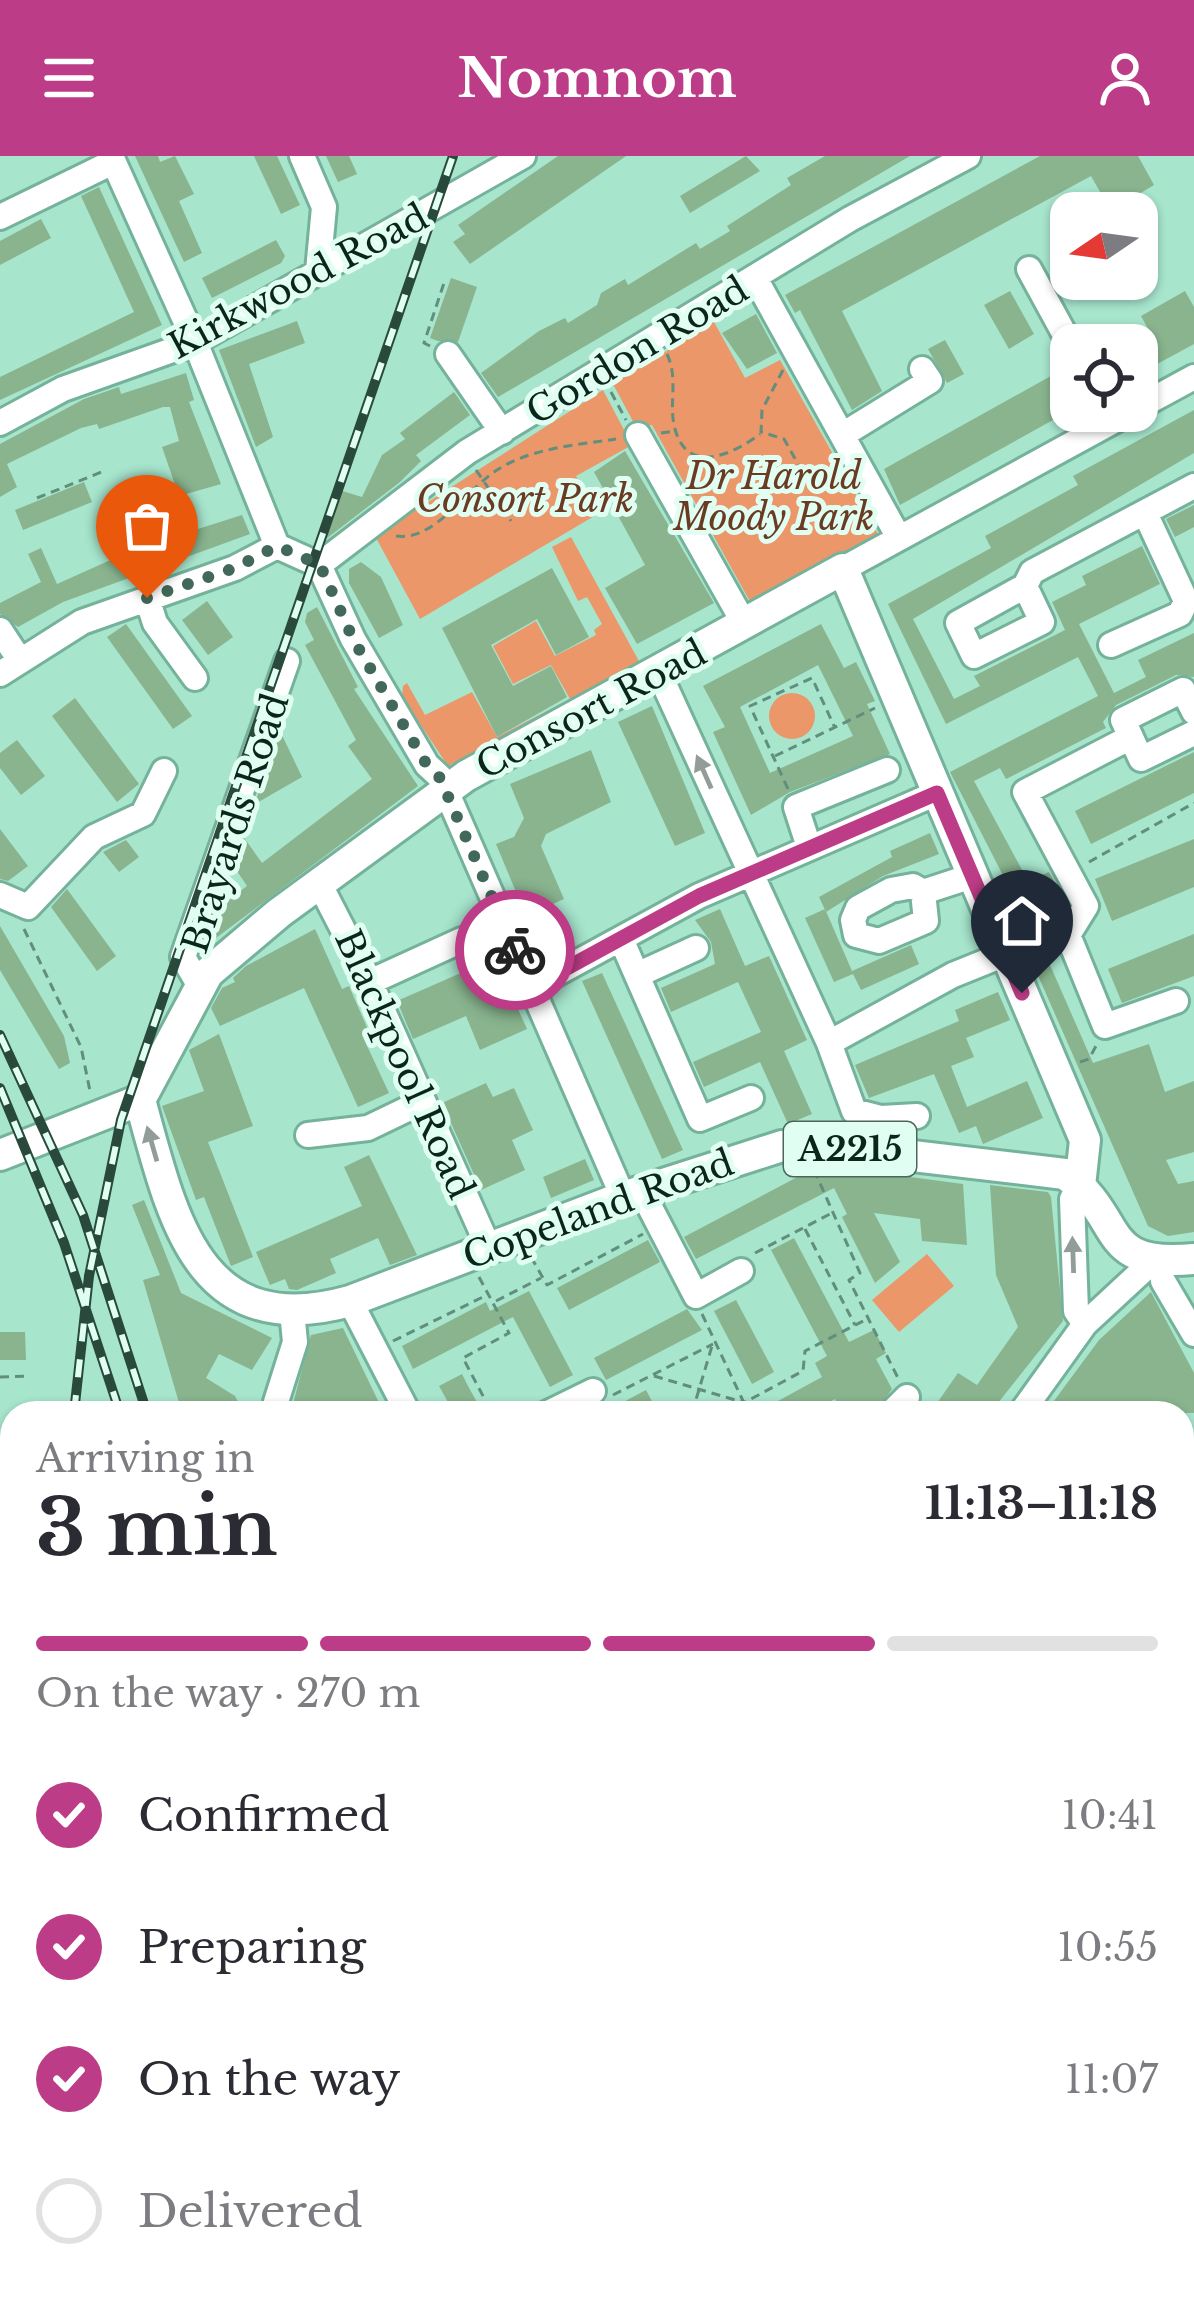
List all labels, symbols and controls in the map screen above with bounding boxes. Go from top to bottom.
icon: menu [36,45,102,111]
text: Nomnom [457,45,737,112]
icon: person [1092,45,1158,111]
north arrow [1050,192,1158,300]
map controls [1050,192,1158,432]
street label: Kirkwood Road [161,194,436,369]
street label: Gordon Road [518,267,756,434]
button: locate [1050,324,1158,432]
park label: Dr Harold Moody Park [673,454,874,540]
pin [96,475,198,598]
park label: Consort Park [416,477,634,522]
icon: bag [114,493,180,559]
street label: Consort Road [469,630,714,789]
street label: Brayards Road [172,688,299,959]
one-way arrow [693,754,713,789]
pin [971,870,1073,993]
icon: home [989,888,1055,954]
courier [455,890,575,1010]
icon: bike [482,917,548,983]
street label: Blackpool Road [325,923,484,1206]
road number: A2215 [784,1122,916,1176]
one-way arrow [142,1126,161,1163]
street label: Copeland Road [457,1140,739,1279]
one-way arrow [1064,1235,1083,1273]
text: Arriving in [36,1434,255,1483]
text: 11:13–11:18 [925,1475,1158,1531]
text: 3 min [36,1479,278,1576]
text: On the way · 270 m [36,1669,420,1718]
icon: check [36,1782,102,1848]
text: Confirmed [138,1787,390,1843]
text: 10:41 [1061,1791,1158,1840]
icon: check [36,1914,102,1980]
text: Preparing [138,1919,366,1975]
text: 10:55 [1057,1923,1158,1972]
icon: check [36,2046,102,2112]
text: On the way [138,2051,401,2107]
text: 11:07 [1065,2055,1158,2104]
text: Delivered [138,2183,363,2239]

